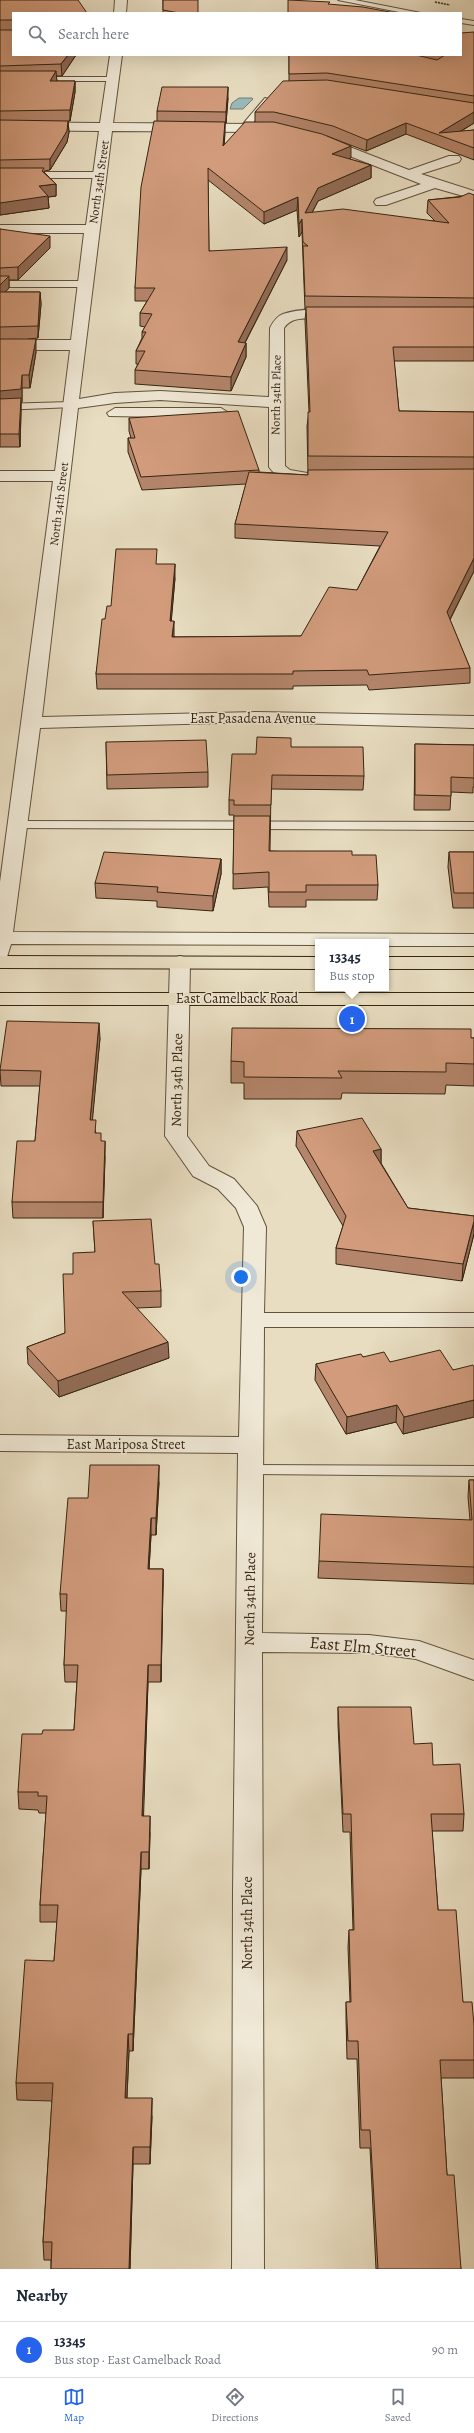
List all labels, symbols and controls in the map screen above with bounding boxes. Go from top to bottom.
search box [12,12,462,56]
icon: search [26,23,48,45]
text: Search here [58,24,129,44]
street label: North 34th Street [85,139,113,225]
street label: North 34th Place [267,355,285,435]
street label: North 34th Street [46,461,72,547]
street label: East Pasadena Avenue [190,709,316,728]
popup [315,939,389,991]
text: 13345 [329,947,361,967]
text: Bus stop [329,967,375,984]
street label: East Camelback Road [176,989,299,1008]
pin: 1 [339,1004,365,1034]
street label: North 34th Place [167,1033,187,1127]
your location [231,1267,251,1287]
street label: East Mariposa Street [67,1435,186,1454]
street label: North 34th Place [240,1552,260,1646]
street label: East Elm Street [309,1631,418,1663]
street label: North 34th Place [238,1876,257,1970]
text: Nearby [16,2284,67,2307]
text: 13345 [54,2331,86,2351]
text: 1 [27,2341,31,2358]
text: 90 m [432,2341,458,2358]
text: Bus stop · East Camelback Road [54,2351,221,2368]
tab: Map [63,2386,85,2425]
tab: Directions [211,2386,259,2425]
tab: Saved [385,2386,411,2425]

